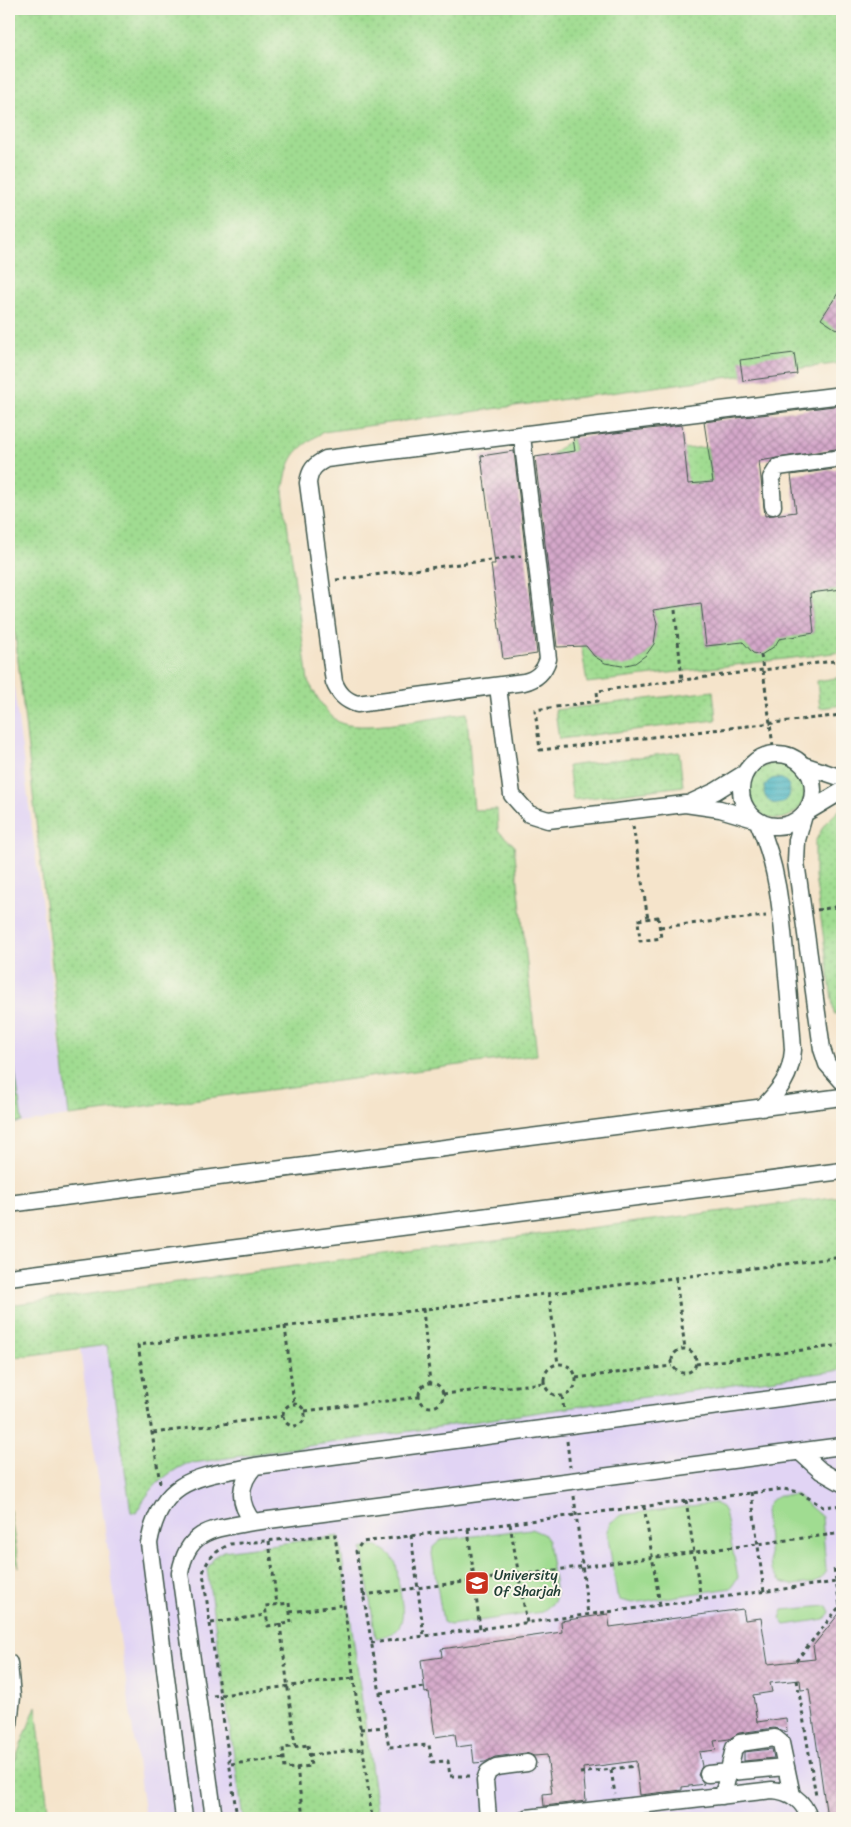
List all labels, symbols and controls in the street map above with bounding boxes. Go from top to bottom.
place label: University Of Sharjah [494,1563,561,1604]
school or university icon: University Of Sharjah [464,1570,490,1596]

